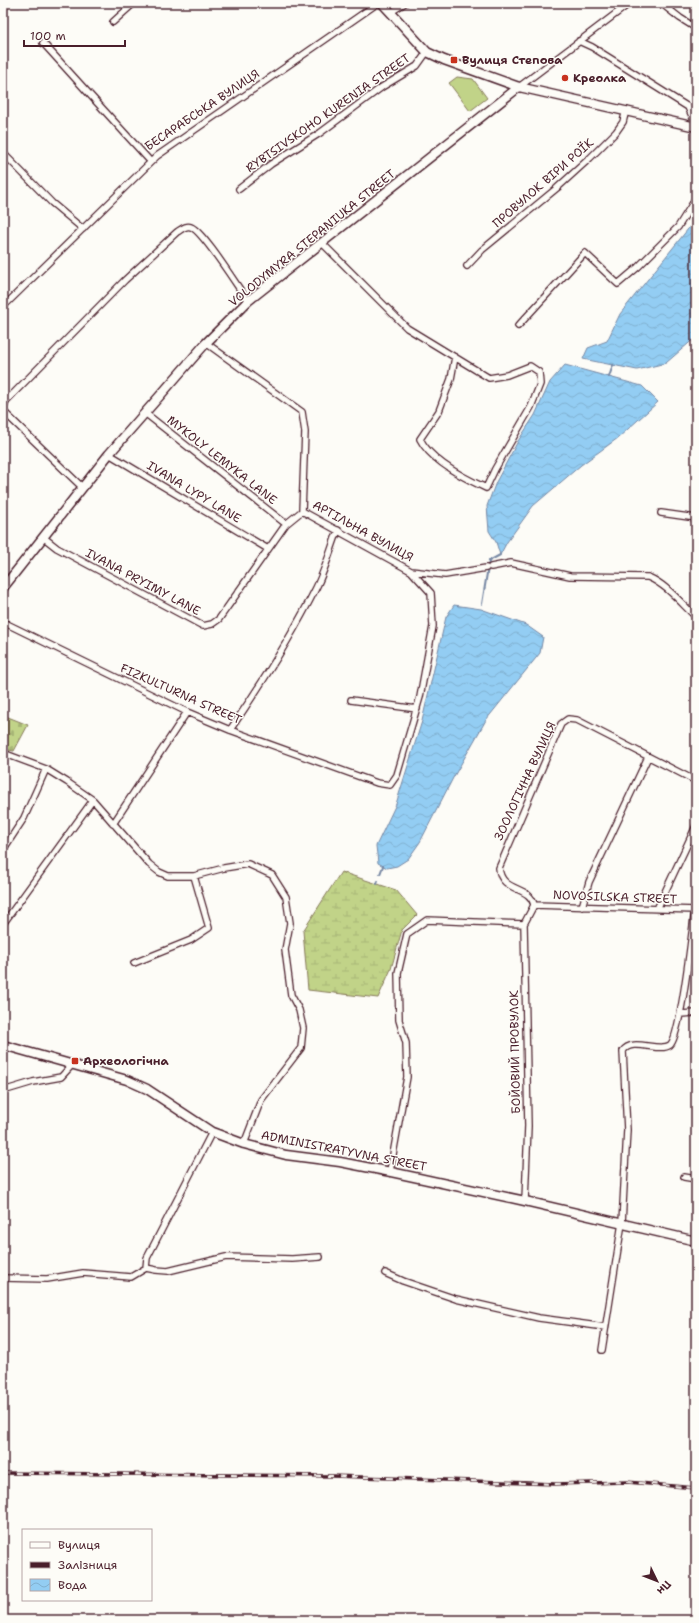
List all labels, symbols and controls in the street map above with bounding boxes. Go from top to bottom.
scale bar [24,22,125,48]
text: 100 m [30,28,66,44]
street label: RYBTSIVSKOHO KURENIA STREET [243,50,414,176]
place label: Вулиця Степова [462,52,563,68]
marker: Вулиця Степова [449,55,459,65]
street label: БЕСАРАБСЬКА ВУЛИЦЯ [141,66,263,154]
place label: Креолка [573,70,627,86]
marker: Креолка [560,73,570,83]
street label: ПРОВУЛОК ВІРИ РОЇК [489,135,597,231]
street label: VOLODYMYRA STEPANIUKA STREET [226,165,399,310]
street label: MYKOLY LEMYKA LANE [164,412,280,508]
street label: IVANA LYPY LANE [144,458,244,526]
street label: АРТІЛЬНА ВУЛИЦЯ [310,497,416,565]
street label: IVANA PRYIMY LANE [83,545,203,619]
street label: FIZKULTURNA STREET [118,660,245,728]
street label: ЗООЛОГІЧНА ВУЛИЦЯ [490,719,560,843]
street label: NOVOSILSKA STREET [553,887,678,907]
street label: БОЙОВИЙ ПРОВУЛОК [506,990,524,1114]
place label: Археологічна [83,1053,169,1069]
marker: Археологічна [70,1056,80,1066]
street label: ADMINISTRATYVNA STREET [260,1127,429,1175]
legend [22,1529,152,1601]
text: Вулиця [58,1537,100,1553]
text: Залізниця [58,1557,117,1573]
north arrow [637,1561,677,1601]
text: Вода [58,1577,87,1593]
text: Пн [654,1577,674,1598]

